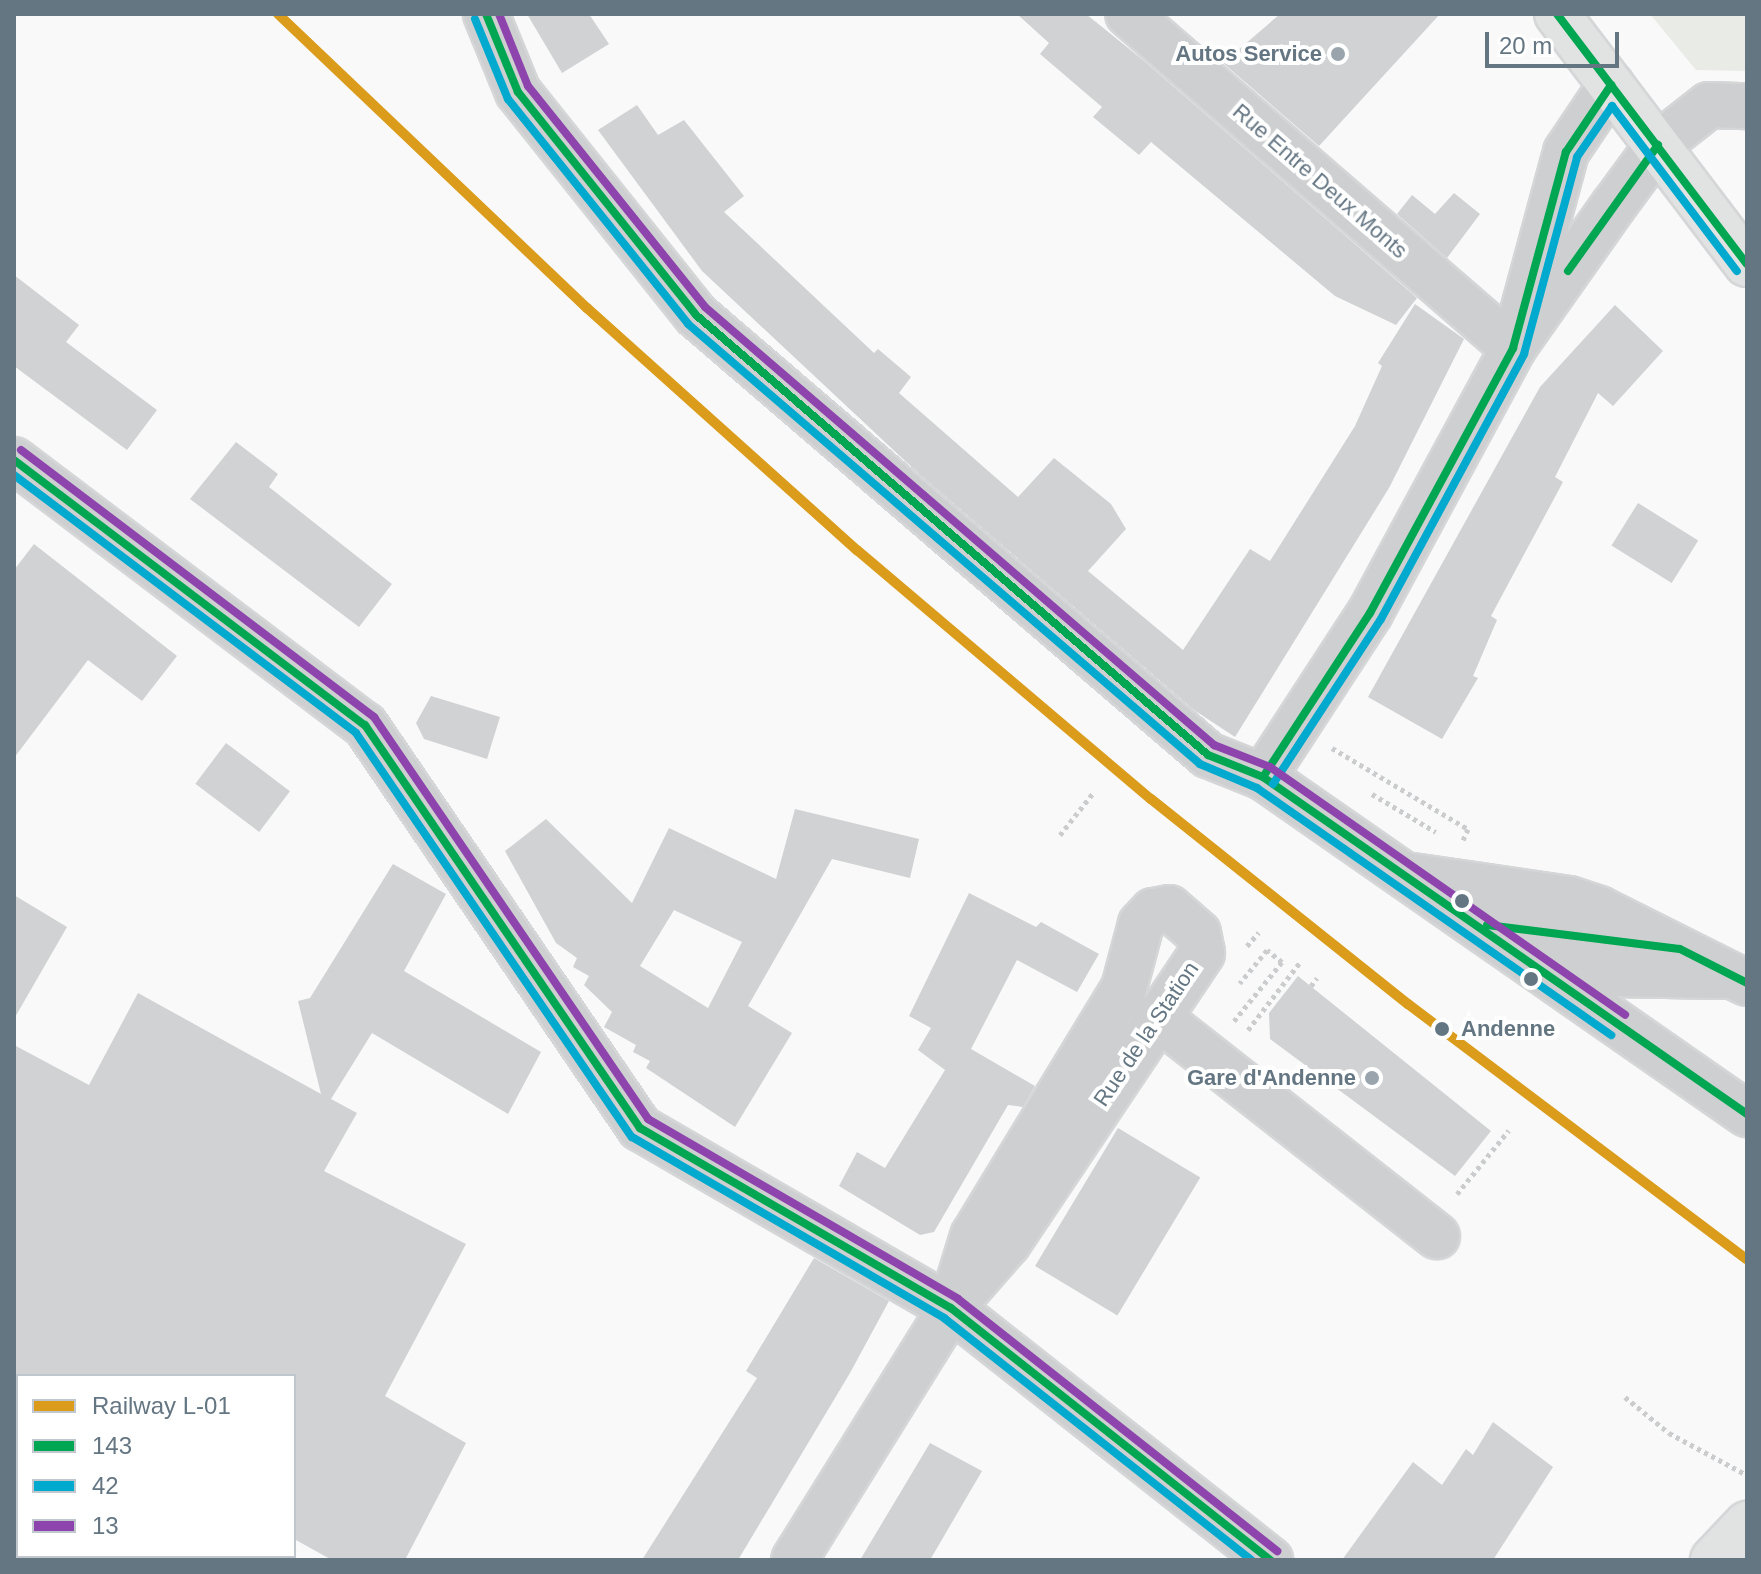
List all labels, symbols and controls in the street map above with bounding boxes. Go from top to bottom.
scale bar [1489,16,1623,66]
text: 20 m [1499,32,1552,59]
place label: Autos Service [1175,41,1322,67]
marker: Autos Service [1329,45,1347,63]
street label: Rue Entre Deux Monts [1227,98,1413,264]
unlabelled marker [1454,893,1470,909]
street label: Rue de la Station [1088,957,1204,1111]
unlabelled marker [1523,971,1539,987]
place label: Andenne [1461,1016,1555,1042]
marker: Andenne [1430,1017,1454,1041]
place label: Gare d'Andenne [1187,1065,1356,1091]
marker: Gare d'Andenne [1363,1069,1381,1087]
legend [16,1374,296,1558]
text: Railway L-01 [92,1392,231,1419]
text: 143 [92,1432,132,1459]
text: 42 [92,1472,119,1499]
text: 13 [92,1512,119,1539]

